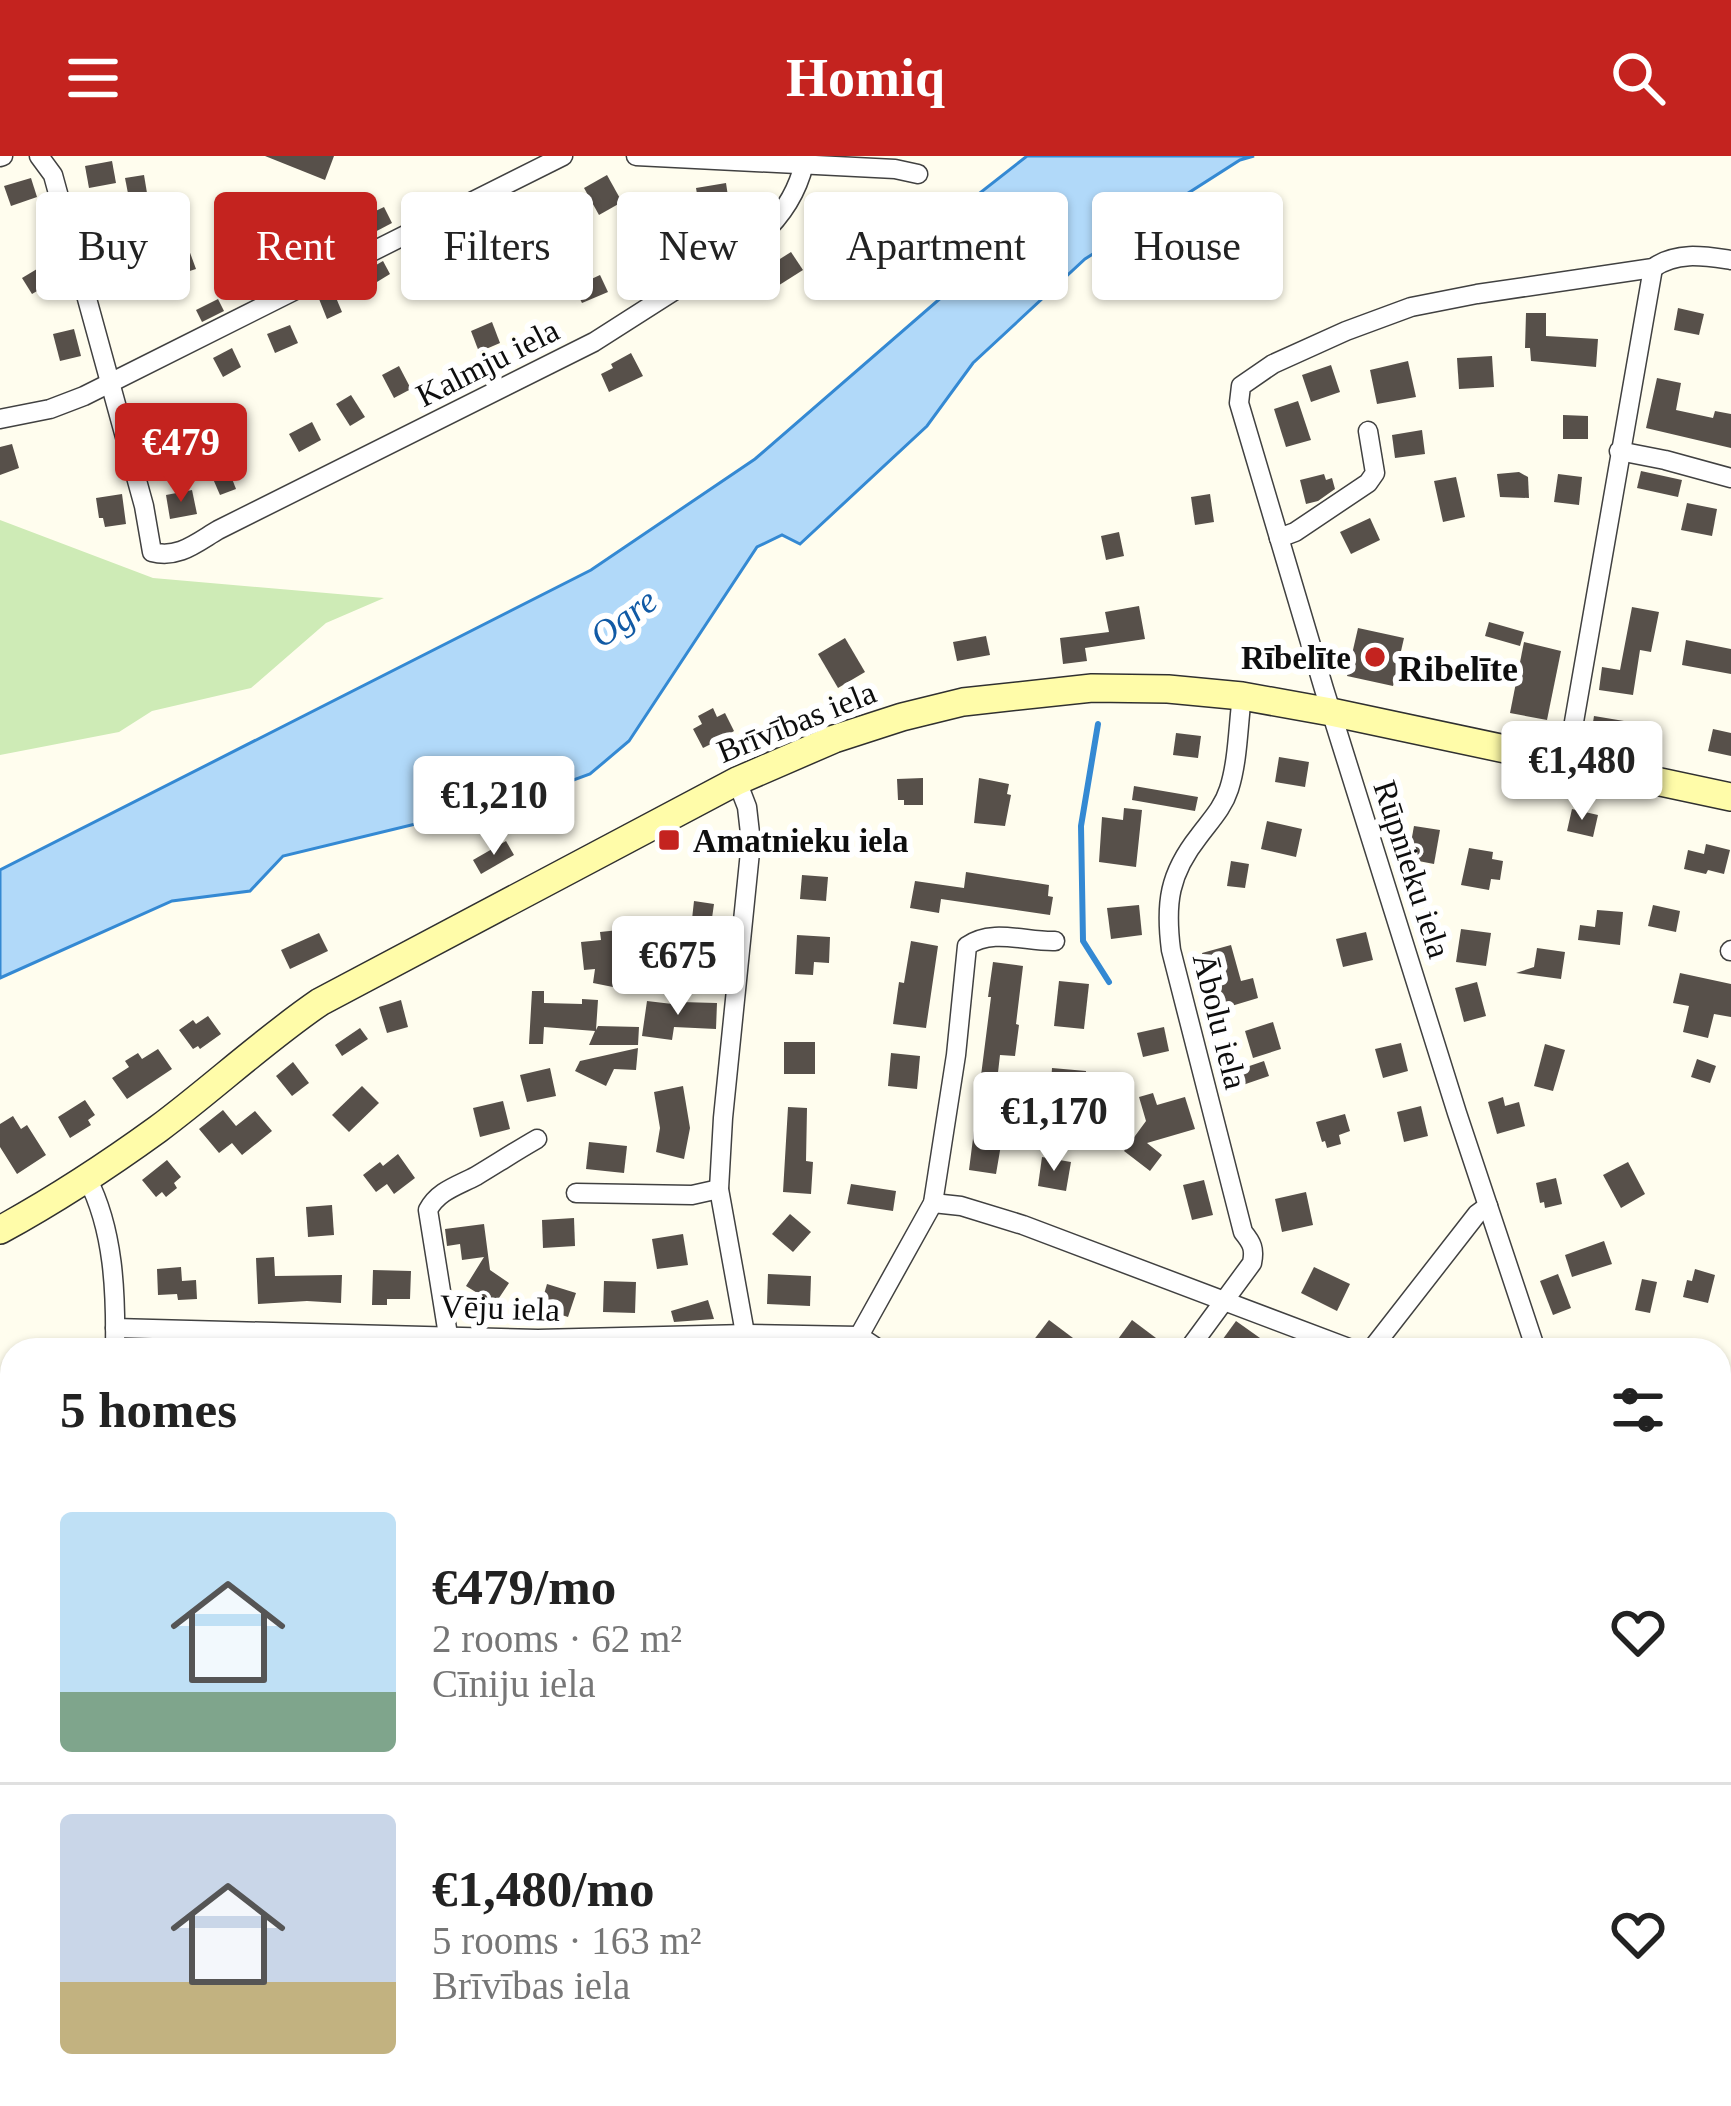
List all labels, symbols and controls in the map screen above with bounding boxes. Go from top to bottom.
icon: menu [60,45,126,111]
icon: search [1605,45,1671,111]
text: Homiq [786,48,945,108]
chip: Buy [36,192,190,300]
chip: Rent [214,192,377,300]
chip: Filters [401,192,593,300]
chip: New [617,192,780,300]
chip: Apartment [804,192,1068,300]
chip: House [1092,192,1283,300]
street label: Kalmju iela [410,312,565,414]
pin: €479 [110,403,252,505]
text: €479 [142,420,220,463]
water label: Ogre [583,580,665,656]
place label: Rībelīte [1241,640,1351,676]
marker: Rībelīte [1362,644,1388,670]
district label: Ribelīte [1398,649,1518,689]
street label: Brīvības iela [712,674,881,770]
pin: €1,480 [1484,721,1680,823]
text: €1,480 [1528,738,1636,781]
pin: €1,210 [396,756,592,858]
text: €1,210 [440,773,548,816]
street label: Rūpnieku iela [1366,776,1458,963]
place label: Amatnieku iela [693,823,908,859]
marker: Amatnieku iela [656,827,682,853]
pin: €675 [607,916,749,1018]
text: €675 [639,933,717,976]
street label: Ābolu iela [1186,950,1254,1093]
pin: €1,170 [956,1072,1152,1174]
text: €1,170 [1000,1089,1108,1132]
street label: Vēju iela [439,1288,561,1328]
icon: filters [1605,1377,1671,1443]
text: 5 homes [60,1382,237,1438]
text: €479/mo [432,1559,616,1615]
icon: home [156,1560,300,1704]
icon: heart [1605,1599,1671,1665]
text: 2 rooms · 62 m² [432,1617,682,1660]
text: Cīniju iela [432,1662,596,1705]
text: €1,480/mo [432,1861,654,1917]
icon: home [156,1862,300,2006]
icon: heart [1605,1901,1671,1967]
text: 5 rooms · 163 m² [432,1919,702,1962]
text: Brīvības iela [432,1964,630,2007]

